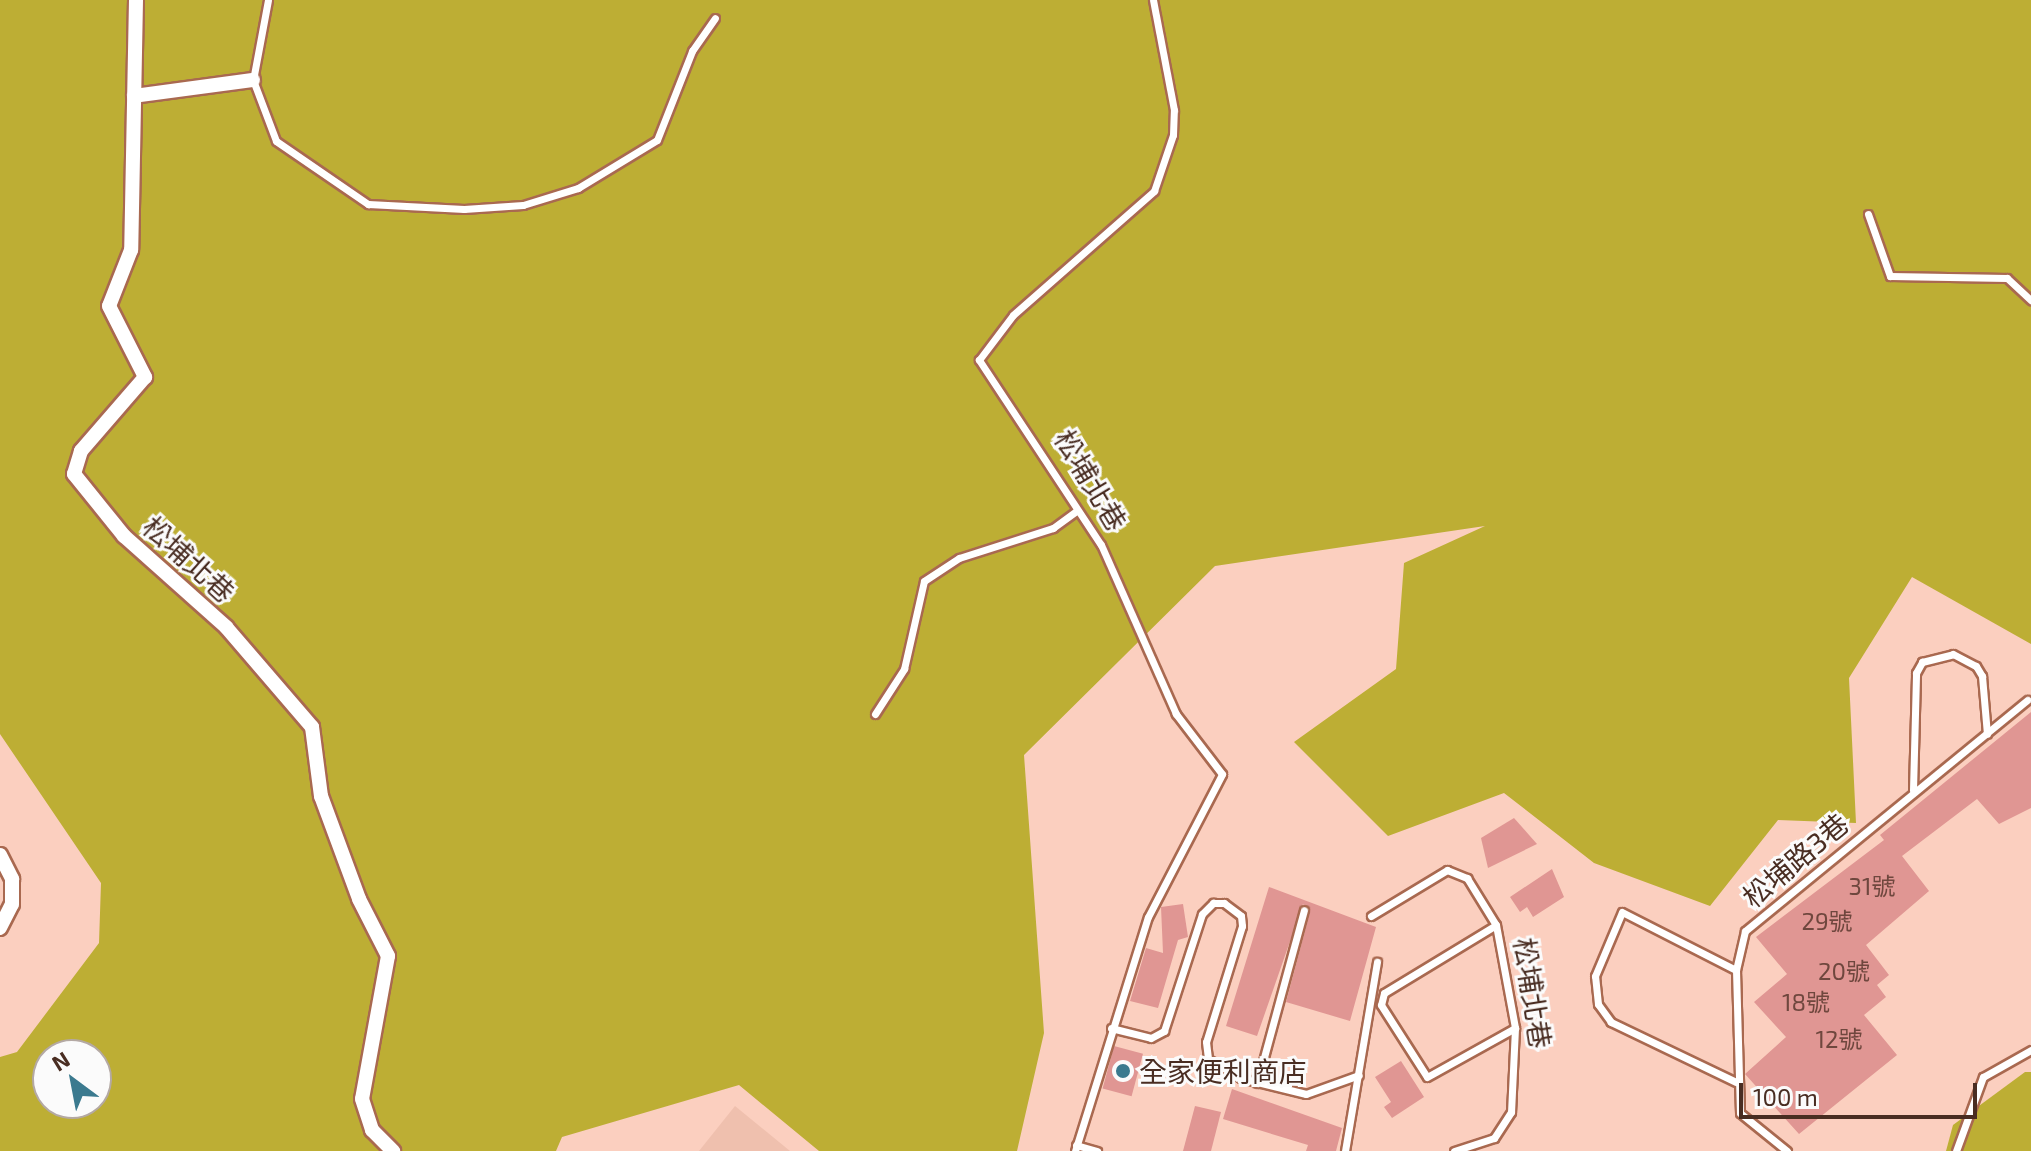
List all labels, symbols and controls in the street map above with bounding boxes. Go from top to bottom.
street label: 松埔北巷 [1048,423,1134,537]
street label: 松埔北巷 [136,509,242,609]
street label: 松埔路3巷 [1735,806,1855,914]
house number: 31號 [1849,872,1895,900]
house number: 29號 [1801,907,1853,935]
street label: 松埔北巷 [1508,935,1558,1051]
house number: 20號 [1818,957,1870,985]
house number: 18號 [1782,988,1830,1016]
house number: 12號 [1815,1025,1863,1053]
north arrow [32,1039,112,1119]
text: N [47,1045,74,1076]
place label: 全家便利商店 [1139,1054,1307,1088]
marker: 全家便利商店 [1114,1062,1132,1080]
scale bar [1743,1067,1981,1117]
text: 100 m [1753,1082,1818,1111]

